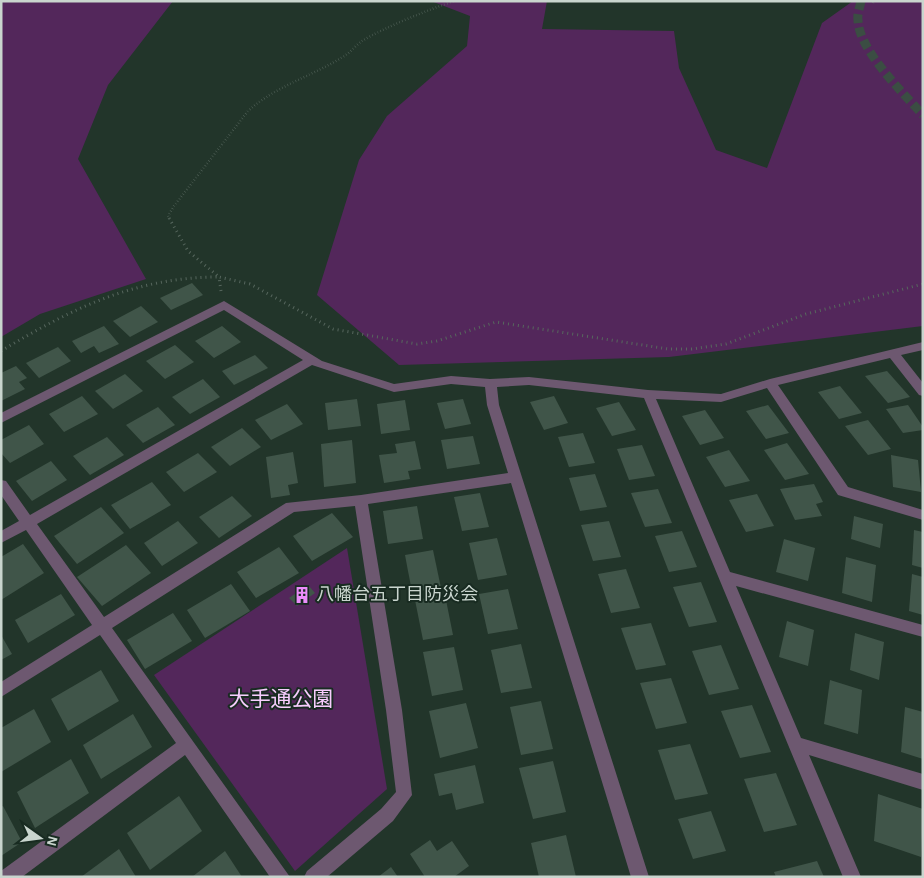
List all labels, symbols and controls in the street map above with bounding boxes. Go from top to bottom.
place label: 八幡台五丁目防災会 [316,584,478,604]
building icon: 八幡台五丁目防災会 [292,585,312,605]
park label: 大手通公園 [229,688,334,710]
north arrow [15,813,65,863]
text: N [44,834,60,847]

